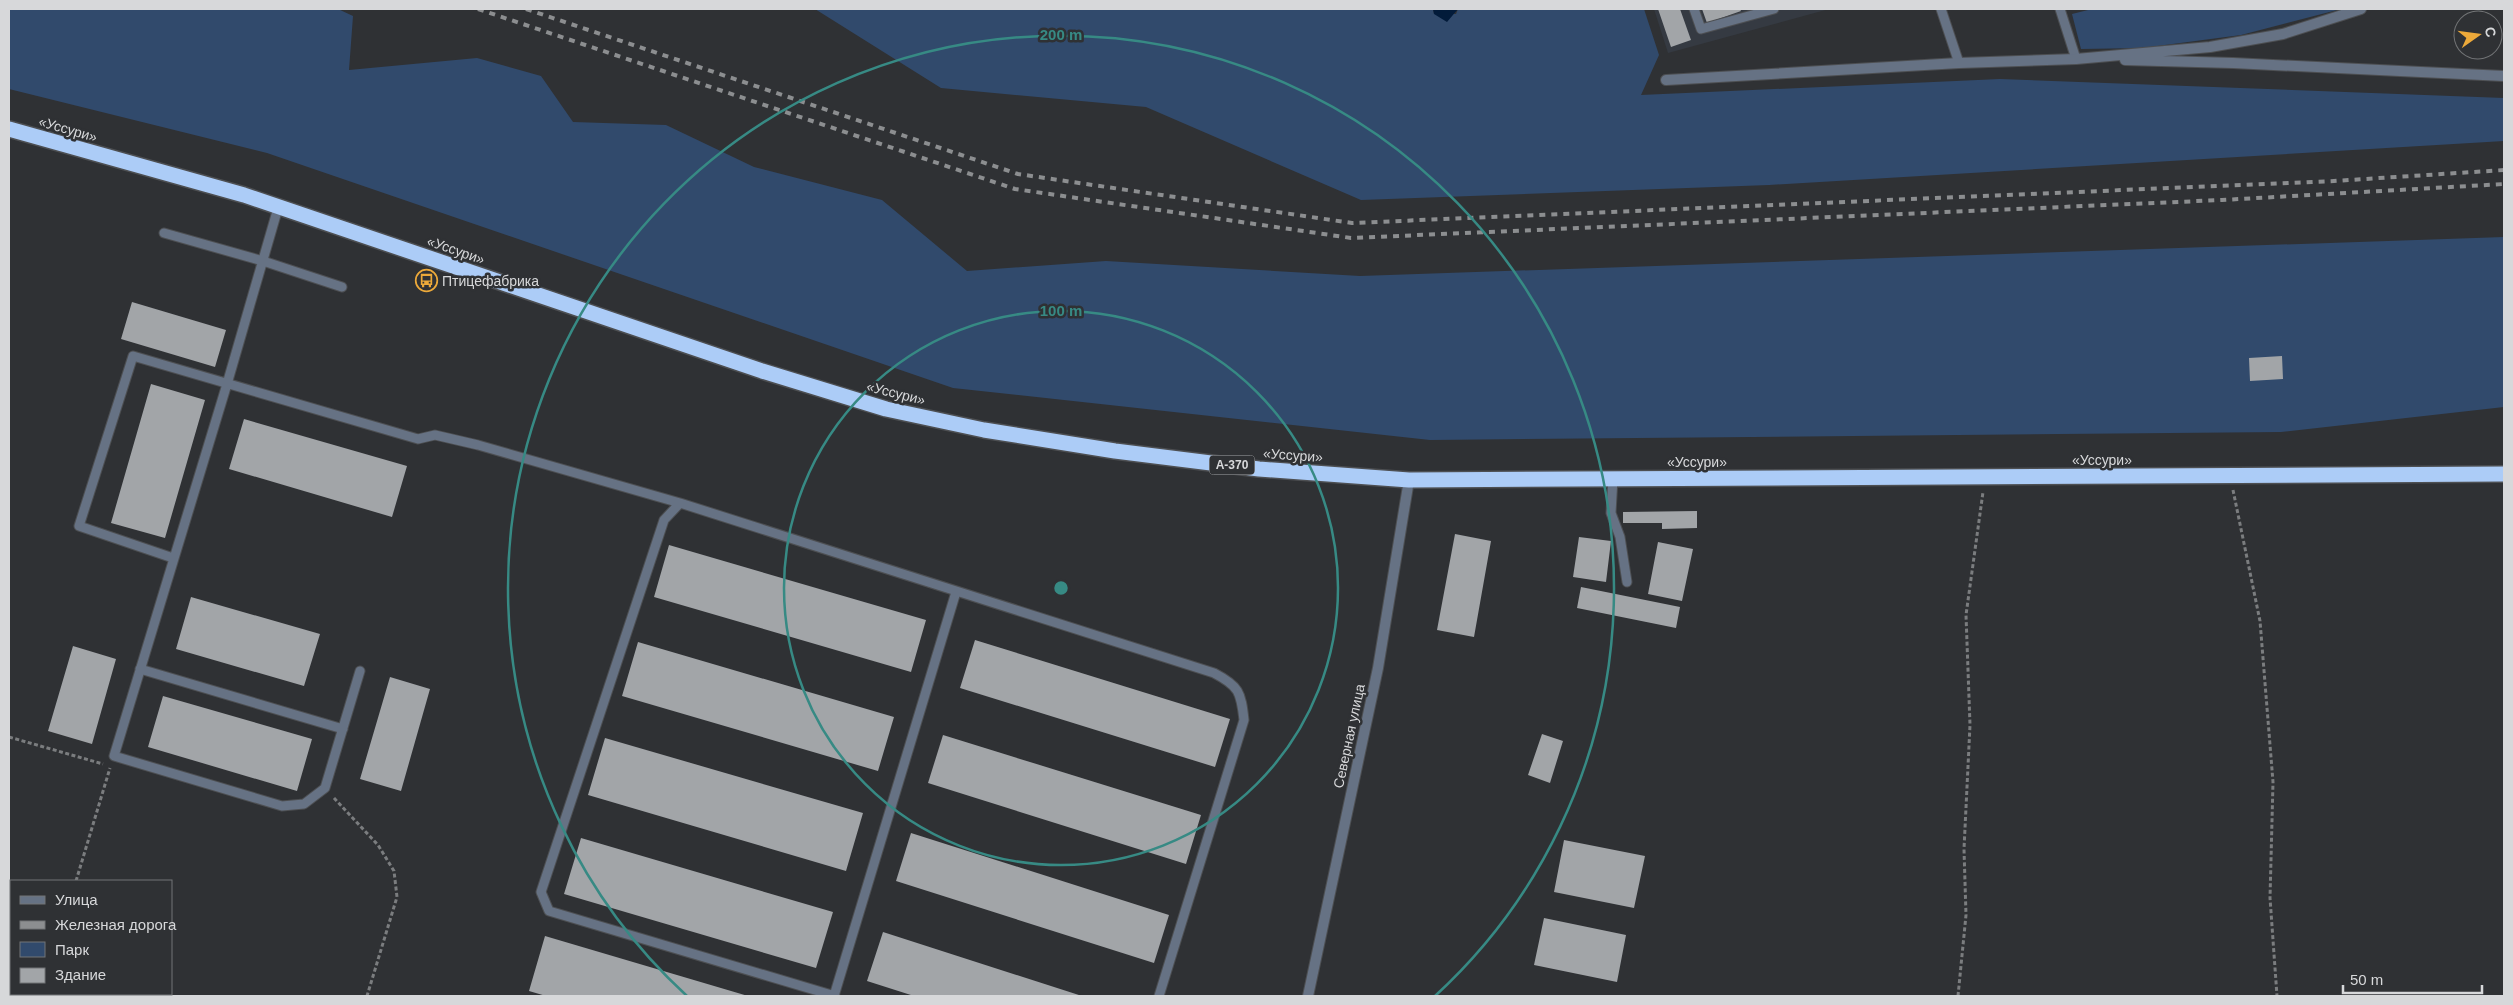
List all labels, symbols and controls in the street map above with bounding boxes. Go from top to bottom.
north arrow [2453,10,2503,60]
text: С [2482,25,2500,39]
text: 200 m [1040,26,1082,43]
street label: «Уссури» [37,113,99,145]
street label: «Уссури» [425,233,487,267]
bus stop icon: Птицефабрика [414,269,438,293]
place label: Птицефабрика [442,273,539,289]
text: 100 m [1040,302,1082,319]
street label: «Уссури» [865,378,927,408]
street label: «Уссури» [1263,445,1324,465]
street label: «Уссури» [2072,452,2132,468]
street label: «Уссури» [1667,454,1727,470]
road number: А-370 [1210,456,1254,474]
centre of rings [1052,579,1070,597]
street label: Северная улица [1330,682,1368,790]
legend [10,880,172,995]
text: Улица [55,891,98,908]
text: Железная дорога [55,916,177,933]
text: Парк [55,941,89,958]
scale bar [2343,962,2482,994]
text: Здание [55,966,106,983]
text: 50 m [2350,971,2383,988]

